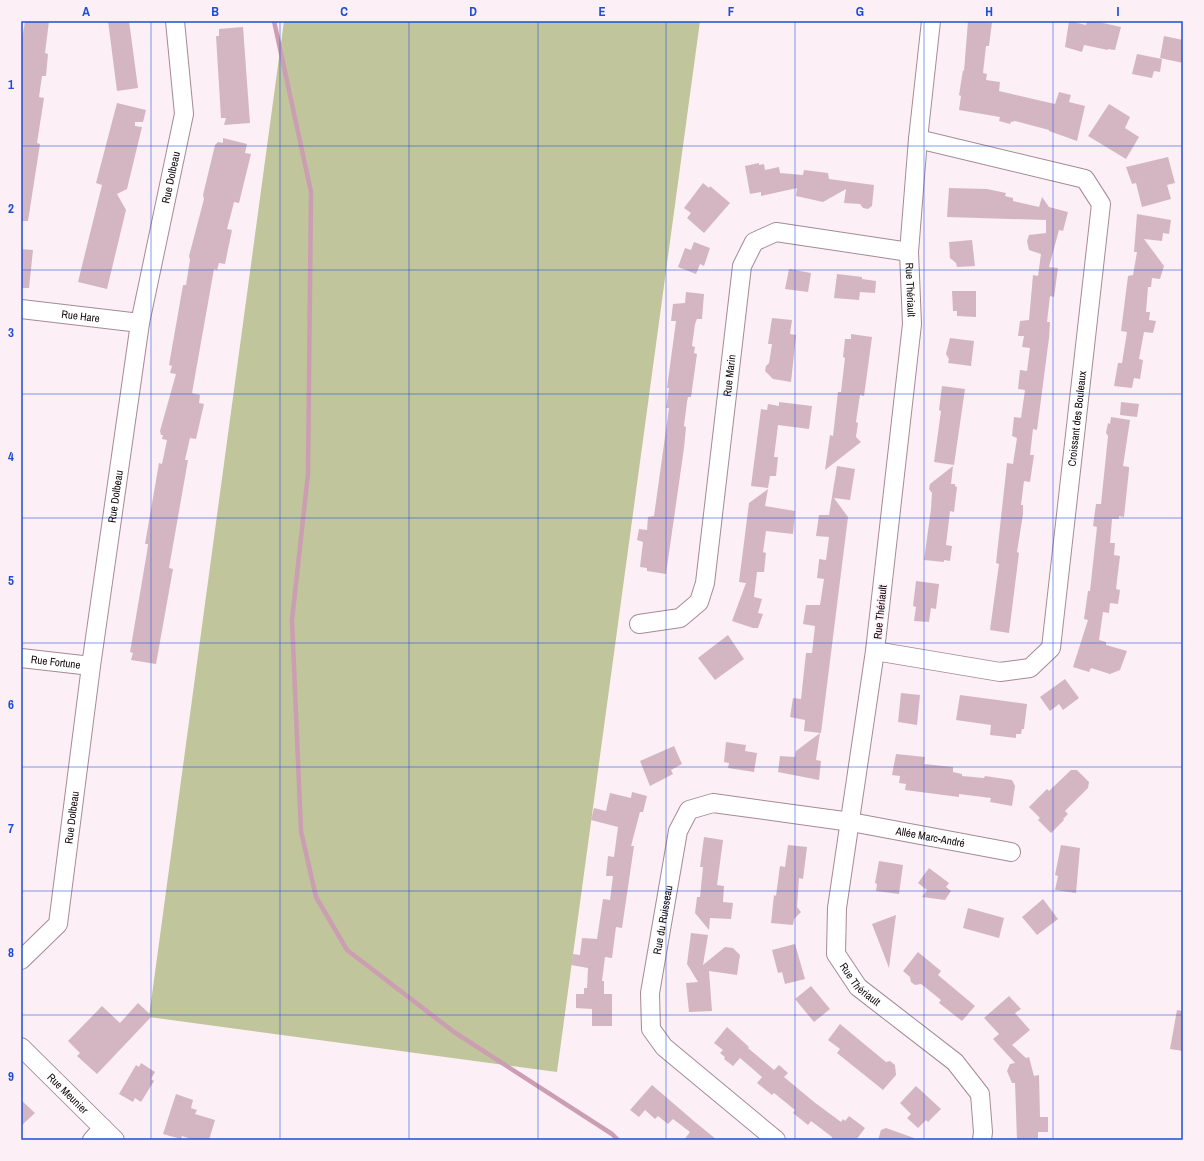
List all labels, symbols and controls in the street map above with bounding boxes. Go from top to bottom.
text: A [82,3,90,20]
text: B [211,3,219,20]
text: C [340,3,348,20]
text: D [469,3,477,20]
text: E [598,3,606,20]
text: F [728,3,735,20]
text: G [856,3,864,20]
text: H [985,3,993,20]
text: I [1117,3,1120,20]
text: 1 [8,76,14,93]
street label: Rue Dolbeau [158,150,183,205]
text: 2 [8,200,14,217]
street label: Rue Thériault [902,262,919,318]
street label: Rue Hare [61,307,101,325]
text: 3 [8,324,14,341]
street label: Rue Marin [720,354,739,397]
street label: Croissant des Bouleaux [1065,369,1089,467]
text: 4 [8,448,14,465]
street label: Rue Dolbeau [105,469,126,524]
text: 5 [8,572,14,589]
street label: Rue Thériault [870,584,890,640]
street label: Rue Fortune [30,652,81,672]
text: 6 [8,696,14,713]
street label: Rue Dolbeau [61,790,82,845]
text: 7 [8,820,14,837]
street label: Allée Marc-André [894,823,966,850]
street label: Rue du Ruisseau [650,884,675,955]
text: 8 [8,944,14,961]
street label: Rue Thériault [837,960,884,1009]
text: 9 [8,1068,14,1085]
street label: Rue Meunier [44,1070,91,1117]

